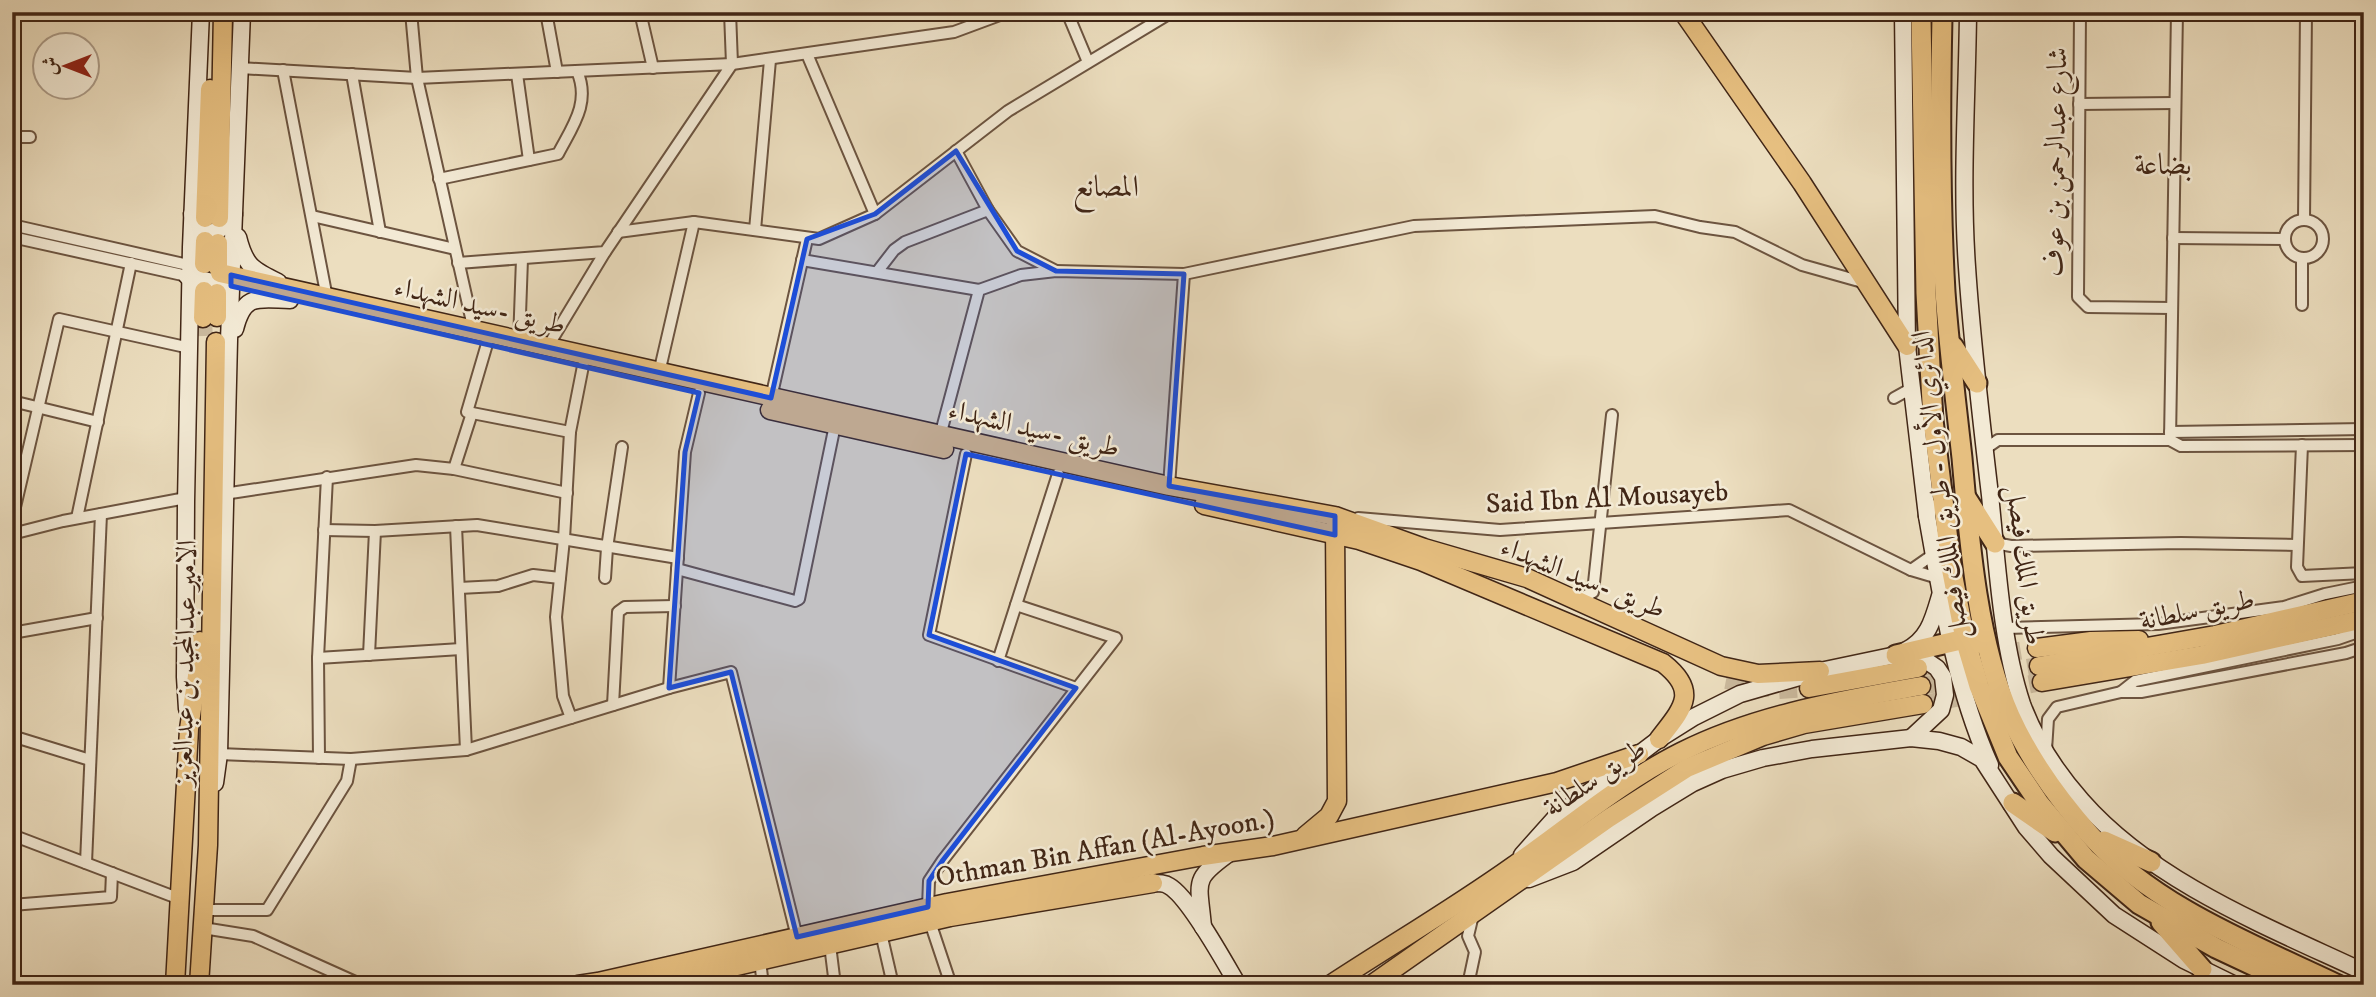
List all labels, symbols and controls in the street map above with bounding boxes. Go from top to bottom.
north arrow [32,32,102,102]
street label: شارع عبدالرحمن بن عوف [2037,47,2080,277]
text: ش [39,57,62,75]
district label: بضاعة [2134,147,2192,184]
district label: المصانع [1073,169,1139,213]
street label: طريق -سيد الشهداء [391,269,569,343]
street label: الدائري الأول - طريق الملك فيصل [1902,329,1980,641]
street label: طريق -سيد الشهداء [945,392,1123,466]
street label: Said Ibn Al Mousayeb [1485,474,1729,522]
street label: طريق الملك فيصل [1997,483,2052,647]
street label: طريق -سيد الشهداء [1495,529,1671,627]
street label: الامير عبدالمجيد بن عبدالعزيز [165,540,205,789]
street label: طريق سلطانة [2137,582,2257,638]
street label: طريق سلطانة [1537,731,1653,825]
street label: Othman Bin Affan (Al-Ayoon.) [933,801,1277,895]

